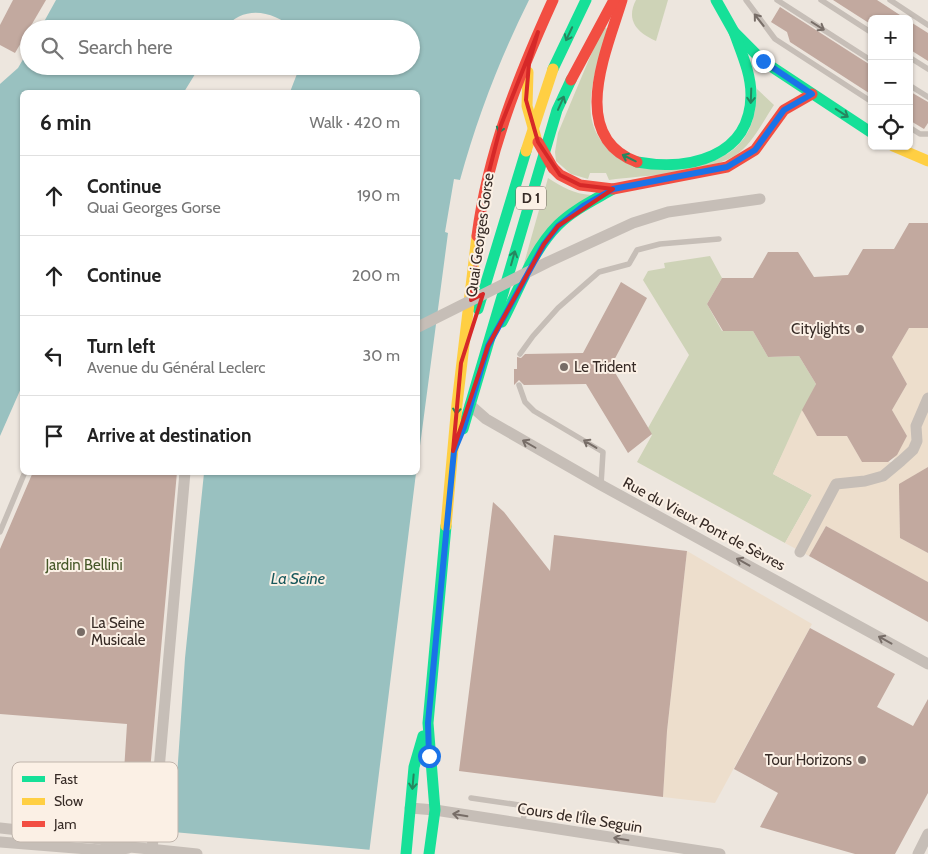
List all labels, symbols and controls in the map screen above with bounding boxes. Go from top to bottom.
one-way arrow [754,13,765,26]
map controls [868,15,913,150]
button: + [868,15,913,60]
search box [20,20,420,75]
one-way arrow [811,21,825,31]
one-way arrow [563,26,573,41]
icon: search [38,34,66,62]
text: Search here [78,36,172,59]
route end [752,50,775,73]
button: − [868,60,913,105]
one-way arrow [746,88,755,104]
one-way arrow [556,95,566,110]
button: locate [868,105,913,150]
one-way arrow [834,108,848,118]
text: 6 min [40,110,91,135]
text: Walk · 420 m [309,113,400,132]
one-way arrow [496,118,506,134]
one-way arrow [621,152,636,162]
street label: Quai Georges Gorse [462,171,498,298]
text: Continue [87,175,161,198]
icon: ahead [40,182,68,210]
text: 190 m [357,186,400,205]
road number: D 1 [516,187,546,210]
text: Quai Georges Gorse [87,198,221,217]
one-way arrow [508,250,518,266]
icon: ahead [40,262,68,290]
text: Continue [87,264,161,287]
text: 200 m [352,266,400,285]
place label: Citylights [791,320,850,338]
marker: Citylights [854,323,866,335]
text: Turn left [87,335,155,358]
icon: left [40,342,68,370]
text: 30 m [363,346,400,365]
text: Avenue du Général Leclerc [87,358,266,377]
place label: Le Trident [574,358,636,376]
marker: Le Trident [558,361,570,373]
one-way arrow [452,399,462,415]
icon: arrive [40,422,68,450]
text: Arrive at destination [87,424,251,447]
one-way arrow [522,438,536,448]
one-way arrow [584,439,598,449]
street label: Rue du Vieux Pont de Sèvres [620,474,788,574]
park label: Jardin Bellini [44,556,123,574]
one-way arrow [736,556,751,566]
water label: La Seine [271,569,325,588]
place label: La Seine Musicale [91,614,146,649]
marker: La Seine Musicale [75,626,87,638]
one-way arrow [878,635,893,645]
route start [418,745,441,768]
place label: Tour Horizons [765,751,852,769]
marker: Tour Horizons [856,754,868,766]
legend [12,762,178,842]
text: Fast [54,770,78,788]
one-way arrow [408,774,417,790]
text: Slow [54,792,83,810]
street label: Cours de l'Île Seguin [516,798,644,837]
one-way arrow [452,809,468,819]
text: Jam [53,815,76,833]
one-way arrow [613,834,629,844]

